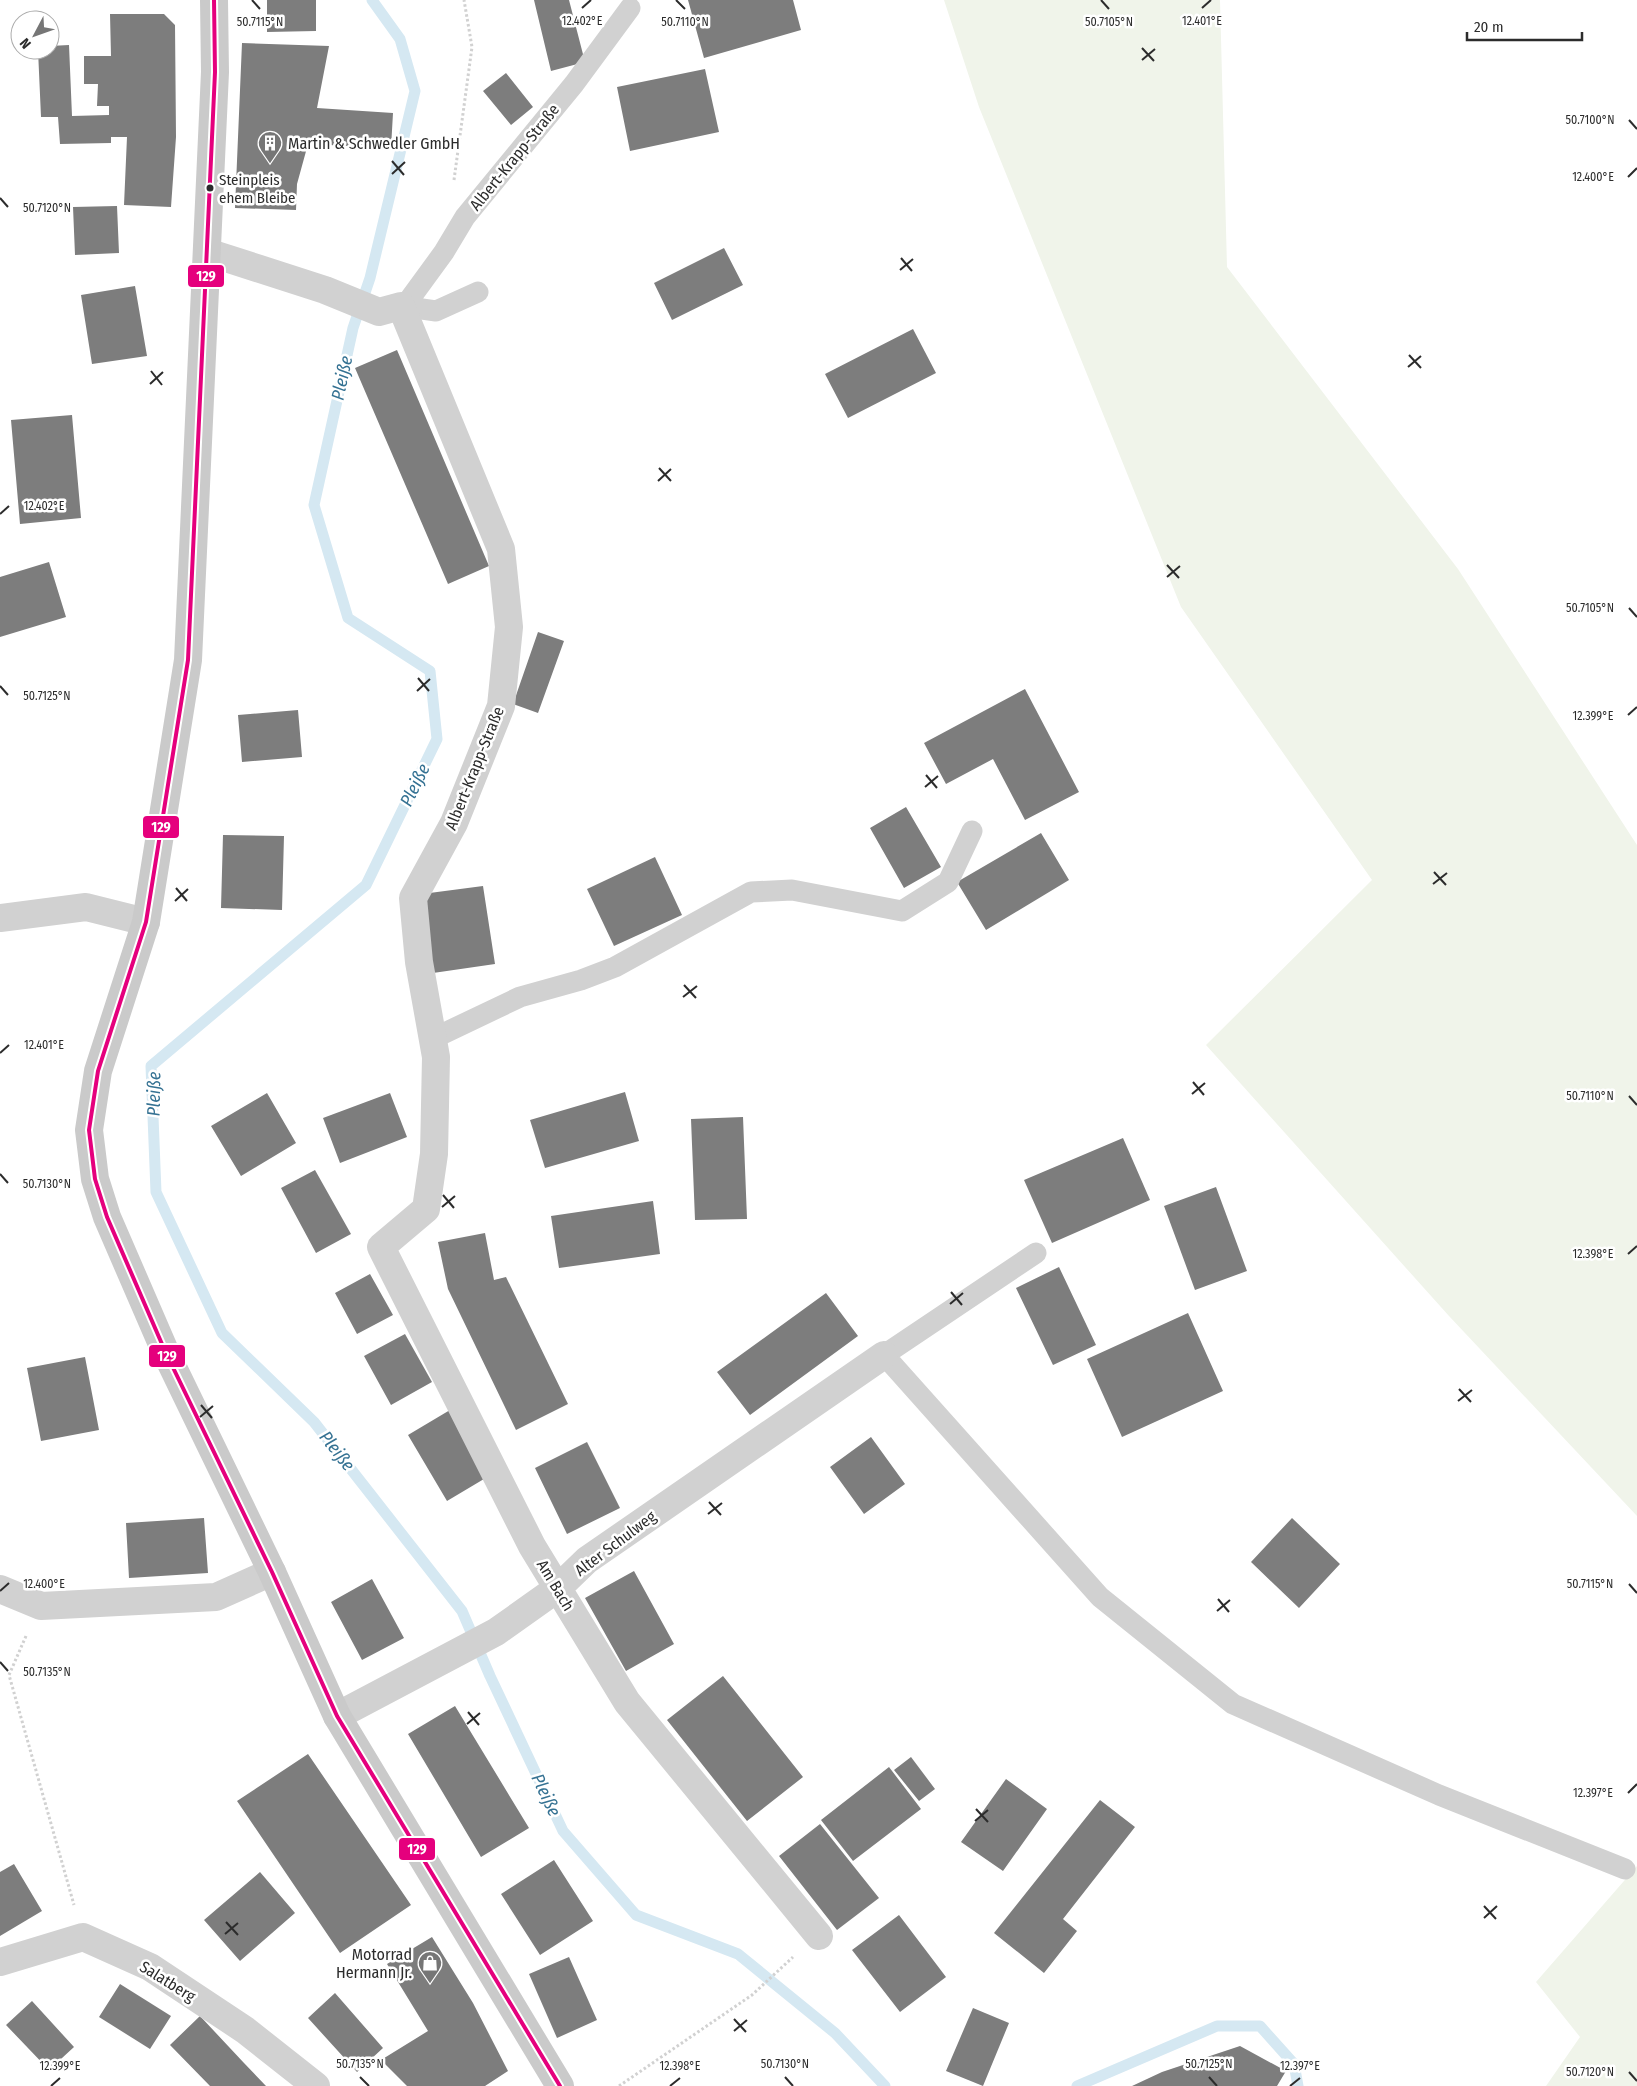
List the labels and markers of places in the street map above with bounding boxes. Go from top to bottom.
building icon: Martin & Schwedler GmbH [257,130,283,164]
place label: Martin & Schwedler GmbH [288,134,460,153]
place label: Steinpleis ehem Bleibe [219,171,295,207]
marker: Steinpleis ehem Bleibe [205,183,215,193]
place label: Motorrad Hermann Jr. [336,1945,412,1982]
shop icon: Motorrad Hermann Jr. [417,1950,443,1984]

